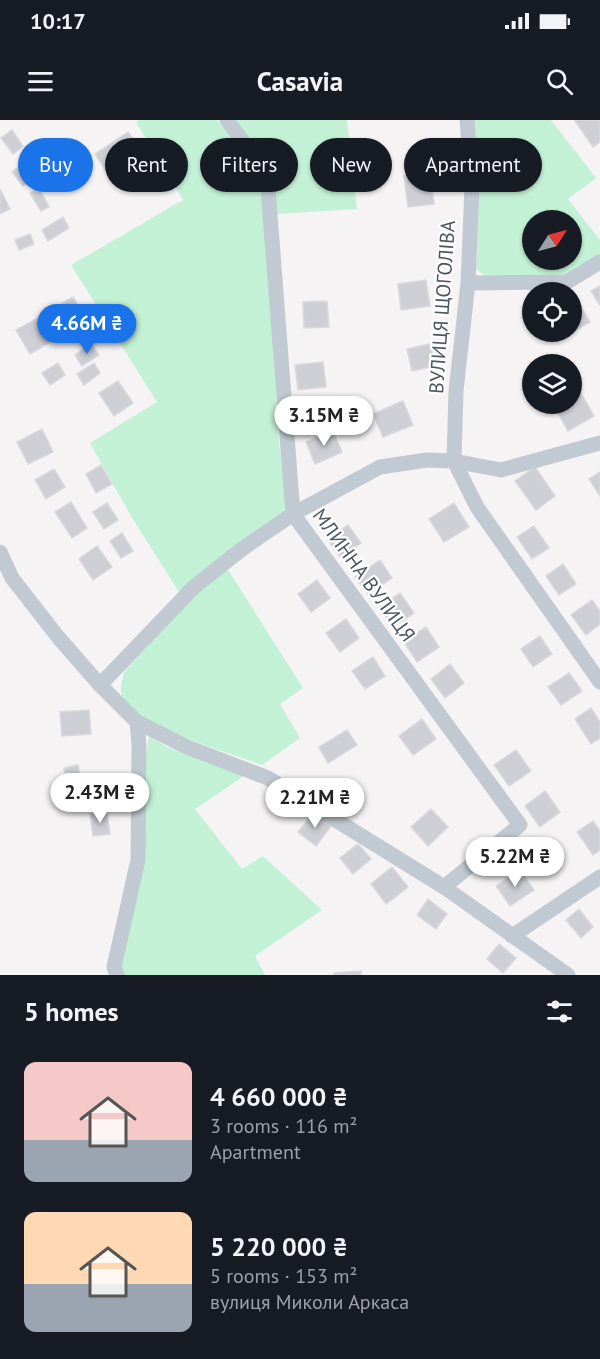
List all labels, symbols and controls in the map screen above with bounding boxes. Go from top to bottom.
text: 10:17 [30,7,86,35]
text: Casavia [257,64,343,98]
icon: menu [24,65,57,98]
icon: search [543,65,576,98]
chip: Buy [18,138,93,192]
chip: Rent [105,138,188,192]
chip: Filters [200,138,298,192]
chip: New [310,138,392,192]
chip: Apartment [404,138,542,192]
north arrow [522,210,582,270]
map controls [522,210,582,414]
street label: ВУЛИЦЯ ЩОГОЛІВА [423,219,461,395]
button: locate [522,282,582,342]
pin: 4.66M ₴ [32,304,142,355]
text: 4.66M ₴ [51,310,123,336]
button: layers [522,354,582,414]
pin: 3.15M ₴ [269,396,379,447]
text: 3.15M ₴ [288,402,360,428]
street label: МЛИННА ВУЛИЦЯ [307,503,421,647]
pin: 2.43M ₴ [45,773,155,824]
pin: 2.21M ₴ [260,778,370,829]
text: 2.43M ₴ [64,779,136,805]
text: 2.21M ₴ [279,784,351,810]
pin: 5.22M ₴ [460,837,570,888]
text: 5.22M ₴ [479,843,551,869]
text: 5 homes [24,995,119,1028]
icon: filters [543,995,576,1028]
text: 4 660 000 ₴ [210,1080,348,1113]
icon: home [72,1086,144,1158]
text: 3 rooms · 116 m² [210,1113,357,1139]
text: Apartment [210,1139,301,1165]
text: 5 220 000 ₴ [210,1230,348,1263]
icon: home [72,1236,144,1308]
text: 5 rooms · 153 m² [210,1263,357,1289]
text: вулиця Миколи Аркаса [210,1289,409,1315]

